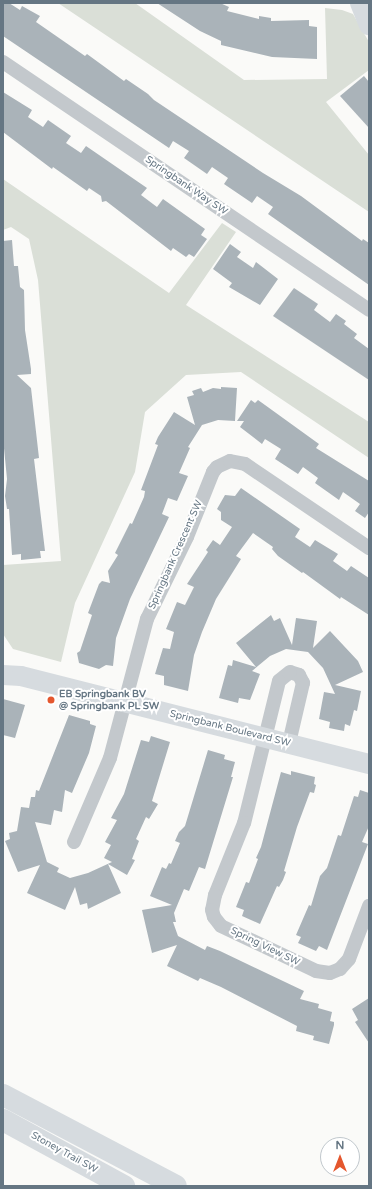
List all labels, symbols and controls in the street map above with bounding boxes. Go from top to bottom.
street label: Springbank Way SW [143,154,229,218]
street label: Springbank Crescent SW [147,499,205,611]
place label: EB Springbank BV @ Springbank PL SW [59,688,159,712]
marker: EB Springbank BV @ Springbank PL SW [46,695,56,705]
street label: Springbank Boulevard SW [168,708,292,750]
street label: Spring View SW [228,925,302,969]
street label: Stoney Trail SW [29,1130,99,1176]
north arrow [320,1137,360,1177]
text: N [336,1139,344,1152]

